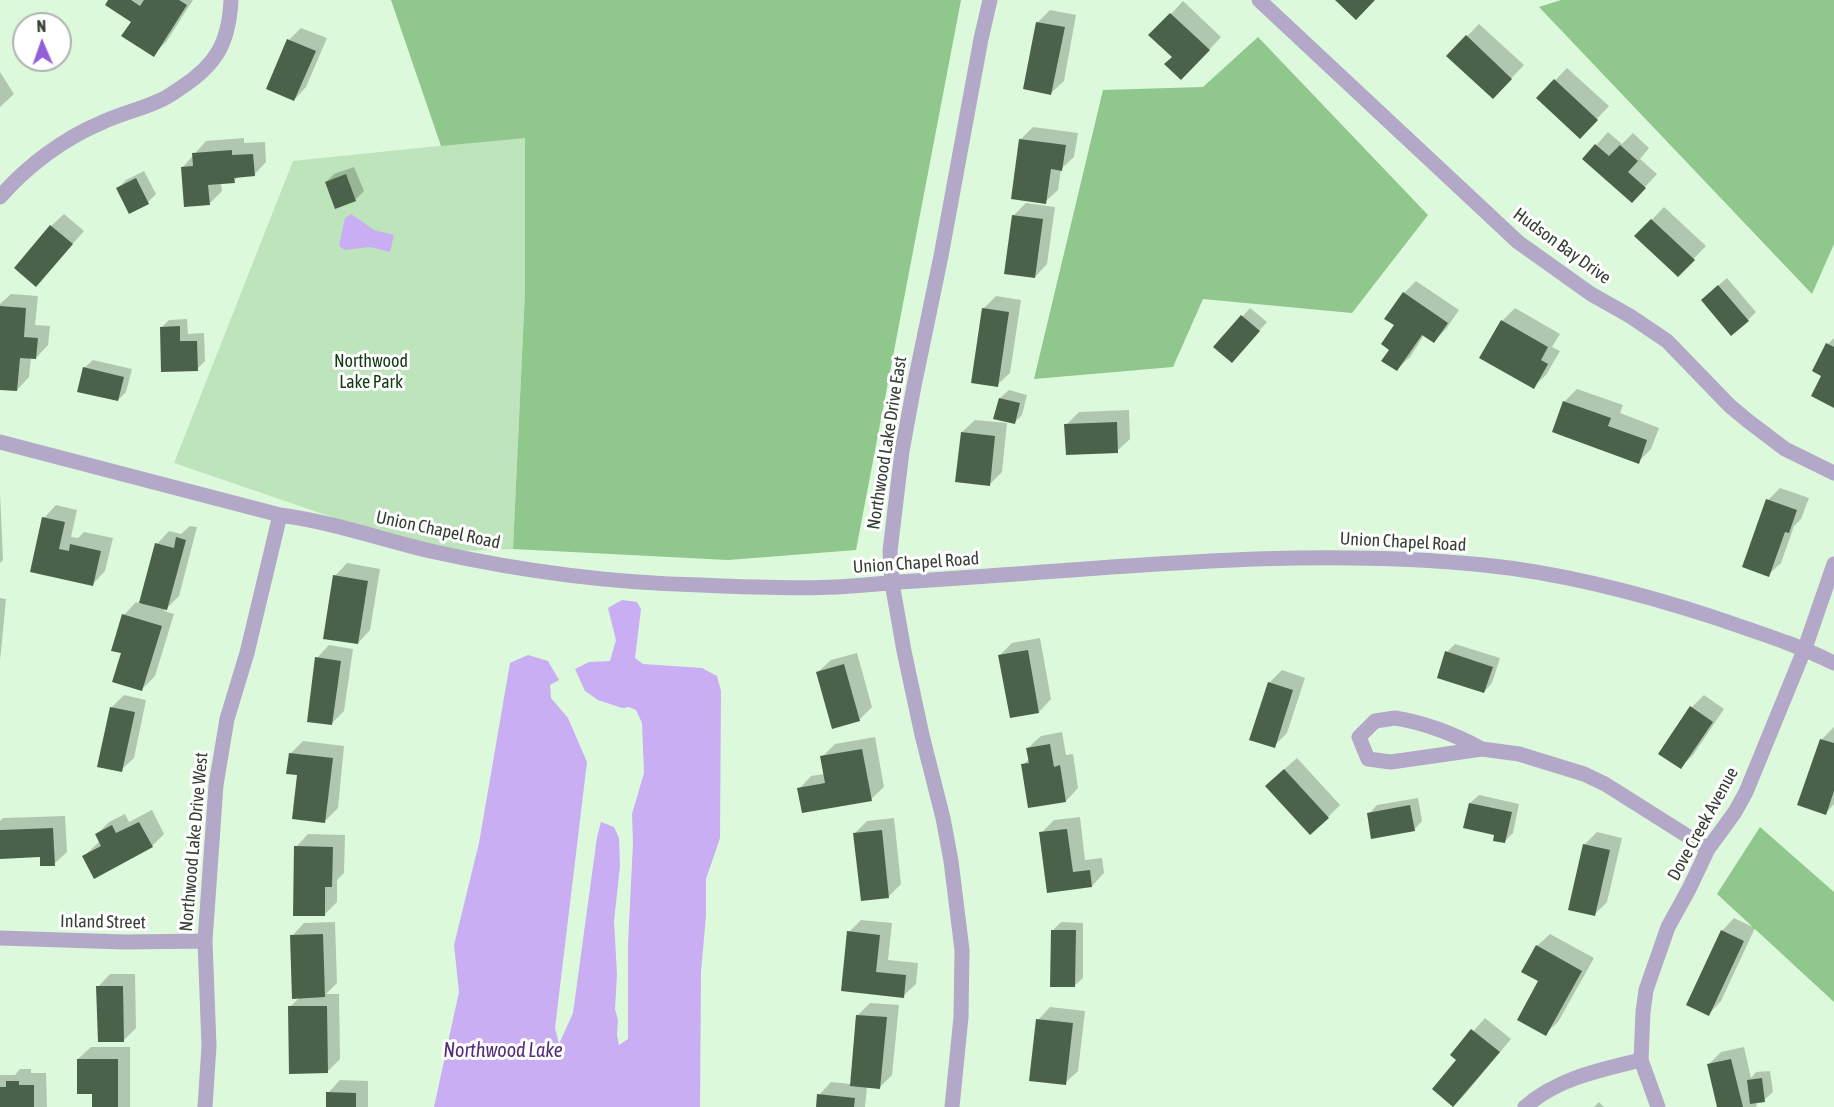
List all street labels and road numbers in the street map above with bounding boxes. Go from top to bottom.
street label: Hudson Bay Drive [1509,203,1615,289]
street label: Northwood Lake Drive East [863,355,911,531]
street label: Union Chapel Road [374,506,502,554]
street label: Union Chapel Road [1339,528,1467,556]
street label: Union Chapel Road [852,548,980,578]
street label: Northwood Lake Drive West [175,752,213,932]
street label: Dove Creek Avenue [1663,764,1743,884]
street label: Inland Street [60,910,146,934]

